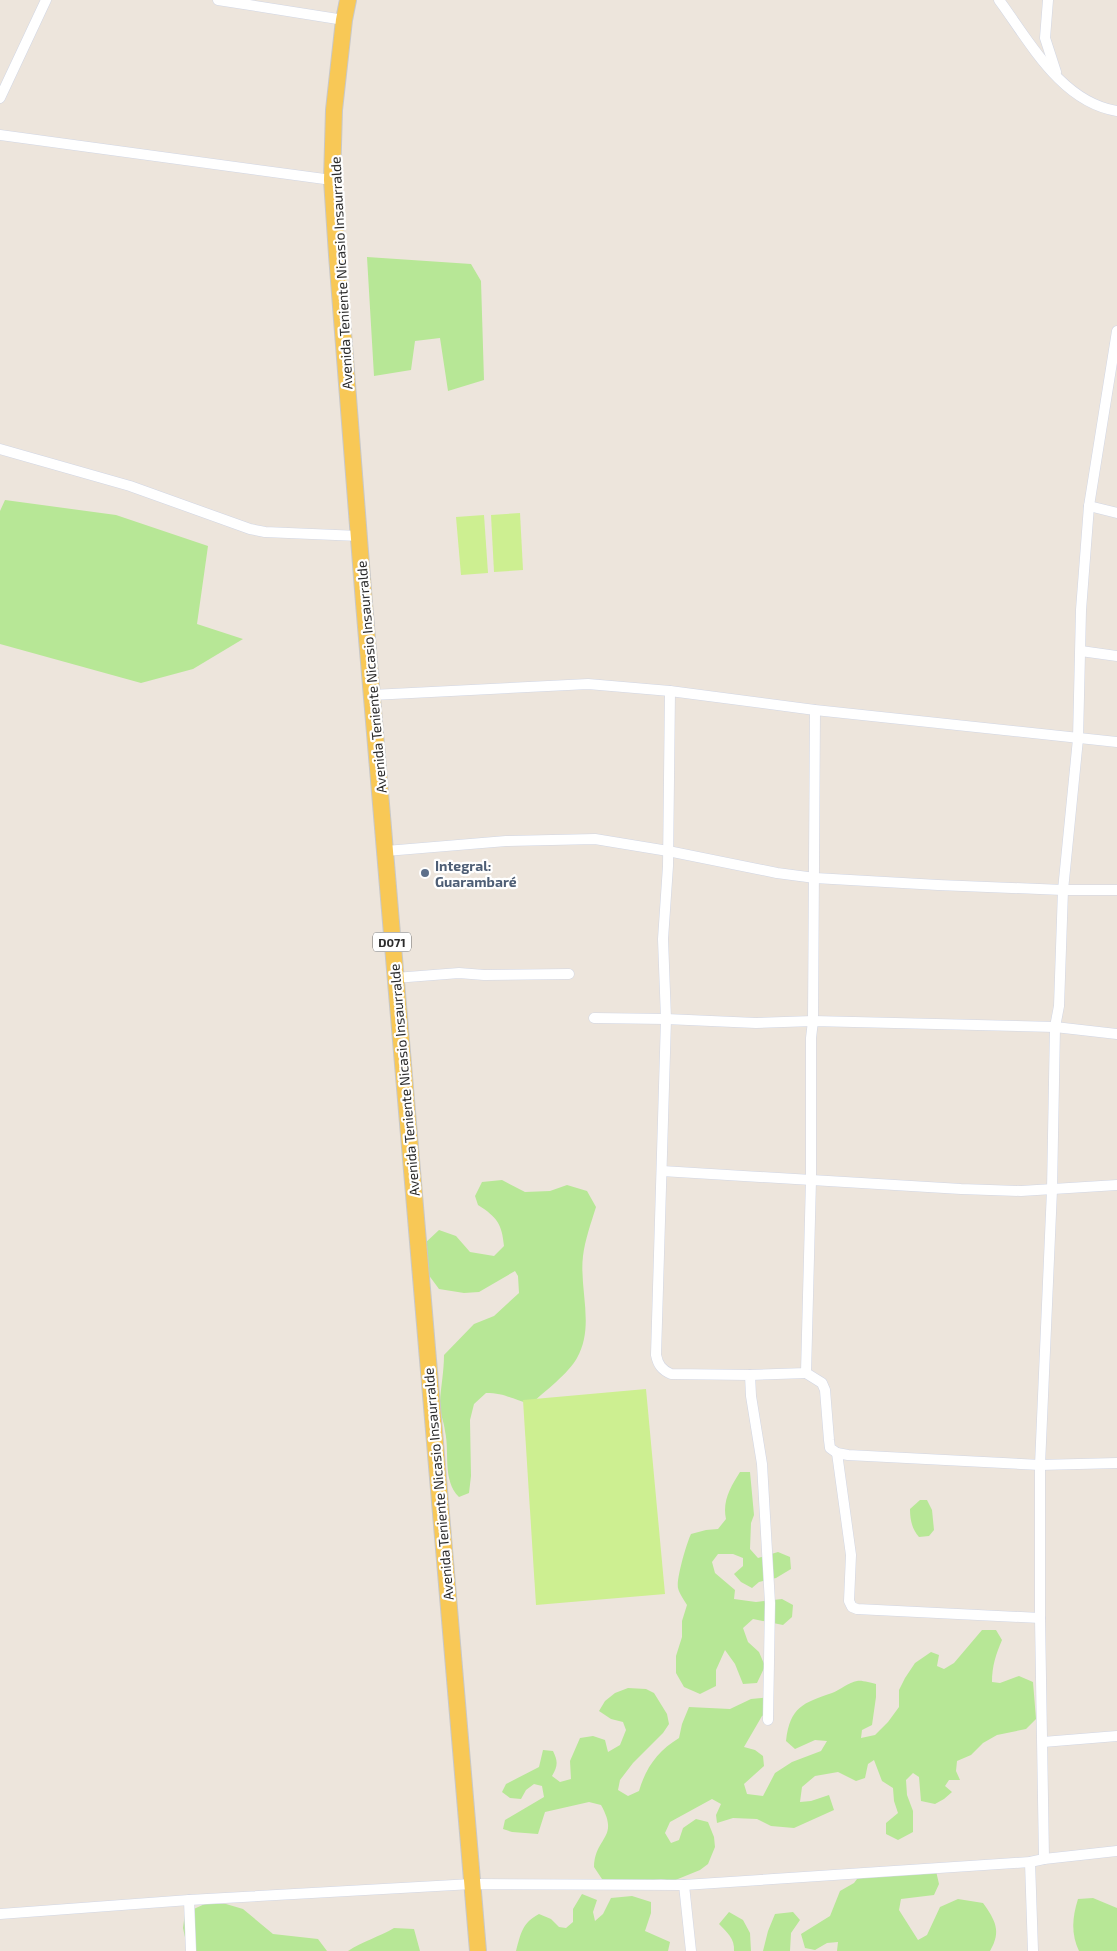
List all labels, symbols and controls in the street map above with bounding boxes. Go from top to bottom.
street label: Avenida Teniente Nicasio Insaurralde [326,156,356,390]
street label: Avenida Teniente Nicasio Insaurralde [352,560,390,794]
place label: Integral: Guarambaré [435,857,517,890]
marker: Integral: Guarambaré [419,867,431,879]
road number: D071 [373,932,411,952]
street label: Avenida Teniente Nicasio Insaurralde [385,963,423,1197]
street label: Avenida Teniente Nicasio Insaurralde [419,1367,457,1601]

